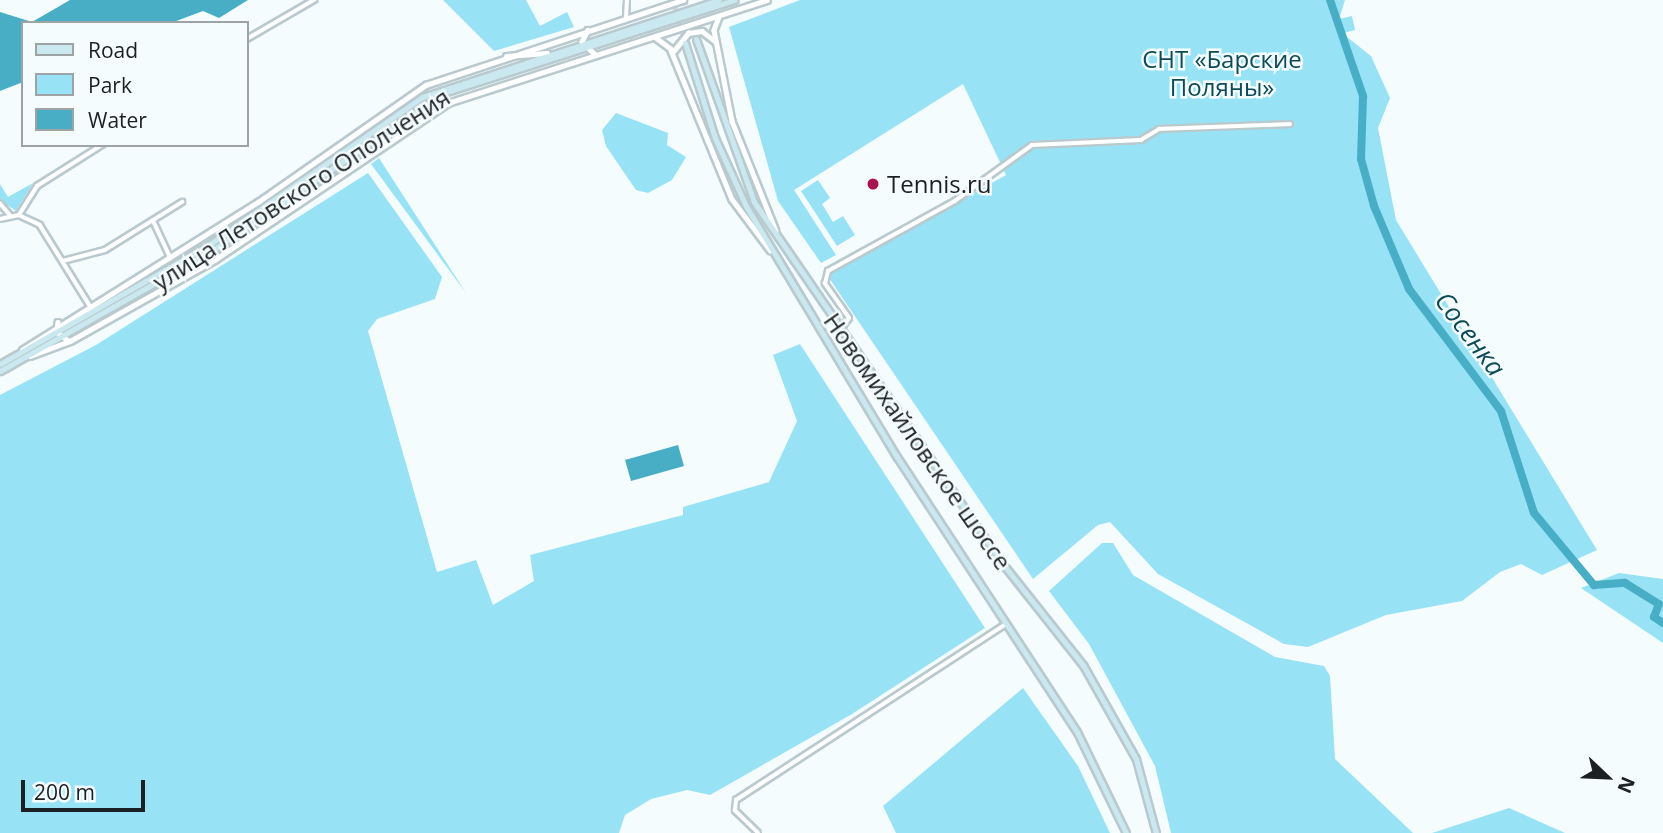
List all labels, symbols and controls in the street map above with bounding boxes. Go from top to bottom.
legend [21,21,248,147]
text: Road [88,36,138,64]
park label: СНТ «Барские Поляны» [1142,45,1302,101]
text: Park [88,71,132,99]
street label: улица Летовского Ополчения [147,82,455,296]
text: Water [88,106,147,134]
place label: Tennis.ru [887,170,991,198]
marker: Tennis.ru [865,176,881,192]
water label: Сосенка [1428,286,1512,382]
street label: Новомихайловское шоссе [818,307,1018,575]
north arrow [1572,742,1642,812]
scale bar [24,766,149,810]
text: N [1611,773,1641,797]
text: 200 m [34,778,95,806]

